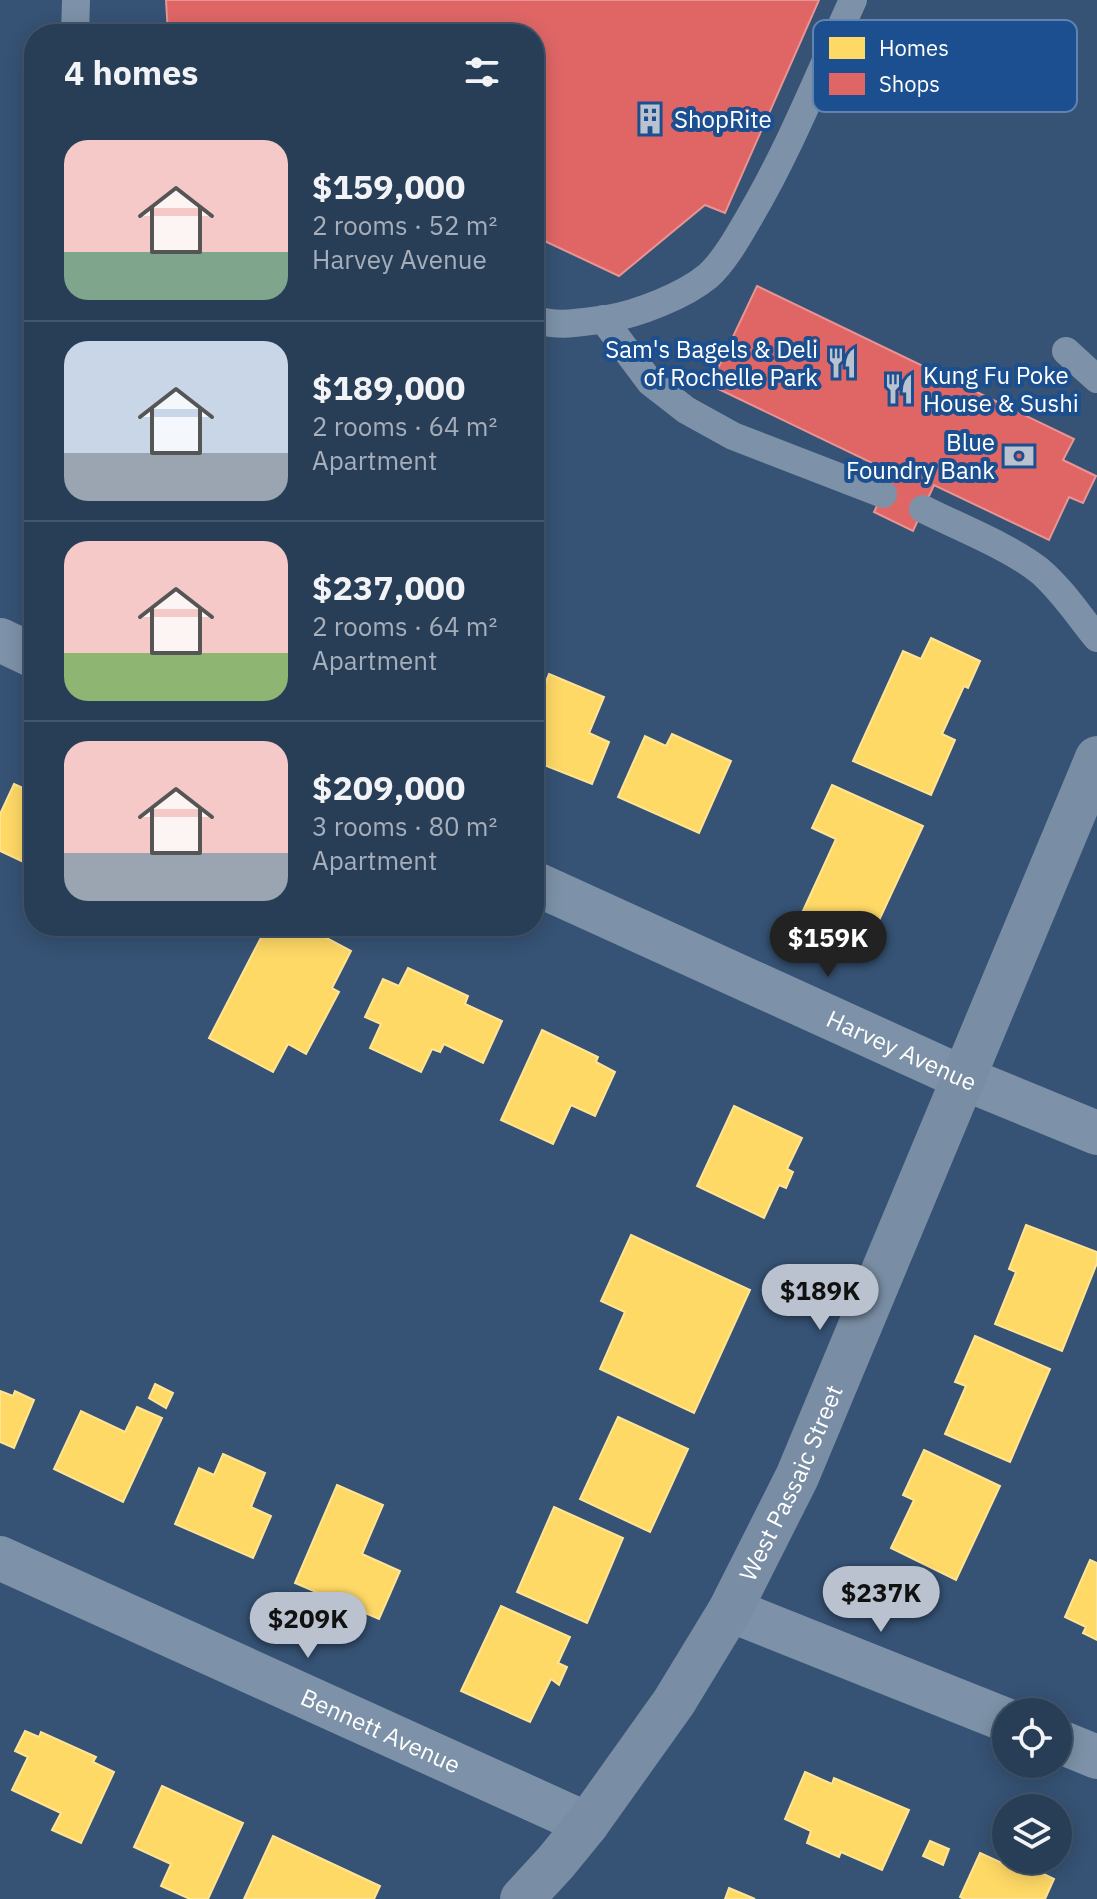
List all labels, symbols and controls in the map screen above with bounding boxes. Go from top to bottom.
legend [813,20,1077,112]
text: Homes [879,33,949,62]
text: 4 homes [64,50,199,94]
icon: filters [460,50,504,94]
text: Shops [879,69,940,98]
building icon: ShopRite [633,102,667,136]
place label: ShopRite [674,103,772,135]
text: $159,000 [312,164,465,208]
icon: home [128,172,224,268]
text: 2 rooms · 52 m² [312,208,497,242]
text: Harvey Avenue [312,242,487,276]
place label: Sam's Bagels & Deli of Rochelle Park [605,333,818,393]
restaurant icon: Sam's Bagels & Deli of Rochelle Park [825,346,859,380]
place label: Kung Fu Poke House & Sushi [923,359,1079,419]
text: $189,000 [312,365,465,409]
restaurant icon: Kung Fu Poke House & Sushi [882,372,916,406]
icon: home [128,373,224,469]
text: 2 rooms · 64 m² [312,409,497,443]
place label: Blue Foundry Bank [846,426,995,486]
bank icon: Blue Foundry Bank [1002,439,1036,473]
text: Apartment [312,443,437,477]
text: $237,000 [312,565,465,609]
icon: home [128,573,224,669]
text: 2 rooms · 64 m² [312,609,497,643]
text: Apartment [312,643,437,677]
text: $209,000 [312,765,465,809]
icon: home [128,773,224,869]
text: 3 rooms · 80 m² [312,809,497,843]
text: Apartment [312,843,437,877]
pin: $159K [772,911,884,979]
text: $159K [788,920,868,954]
street label: Harvey Avenue [822,1002,982,1098]
pin: $189K [764,1264,876,1332]
text: $189K [780,1273,860,1307]
street label: West Passaic Street [731,1380,850,1586]
pin: $237K [825,1566,937,1634]
text: $237K [841,1575,921,1609]
pin: $209K [252,1592,364,1660]
text: $209K [268,1601,348,1635]
street label: Bennett Avenue [296,1680,466,1781]
map controls [992,1698,1072,1874]
button: locate [992,1698,1072,1778]
button: layers [992,1794,1072,1874]

